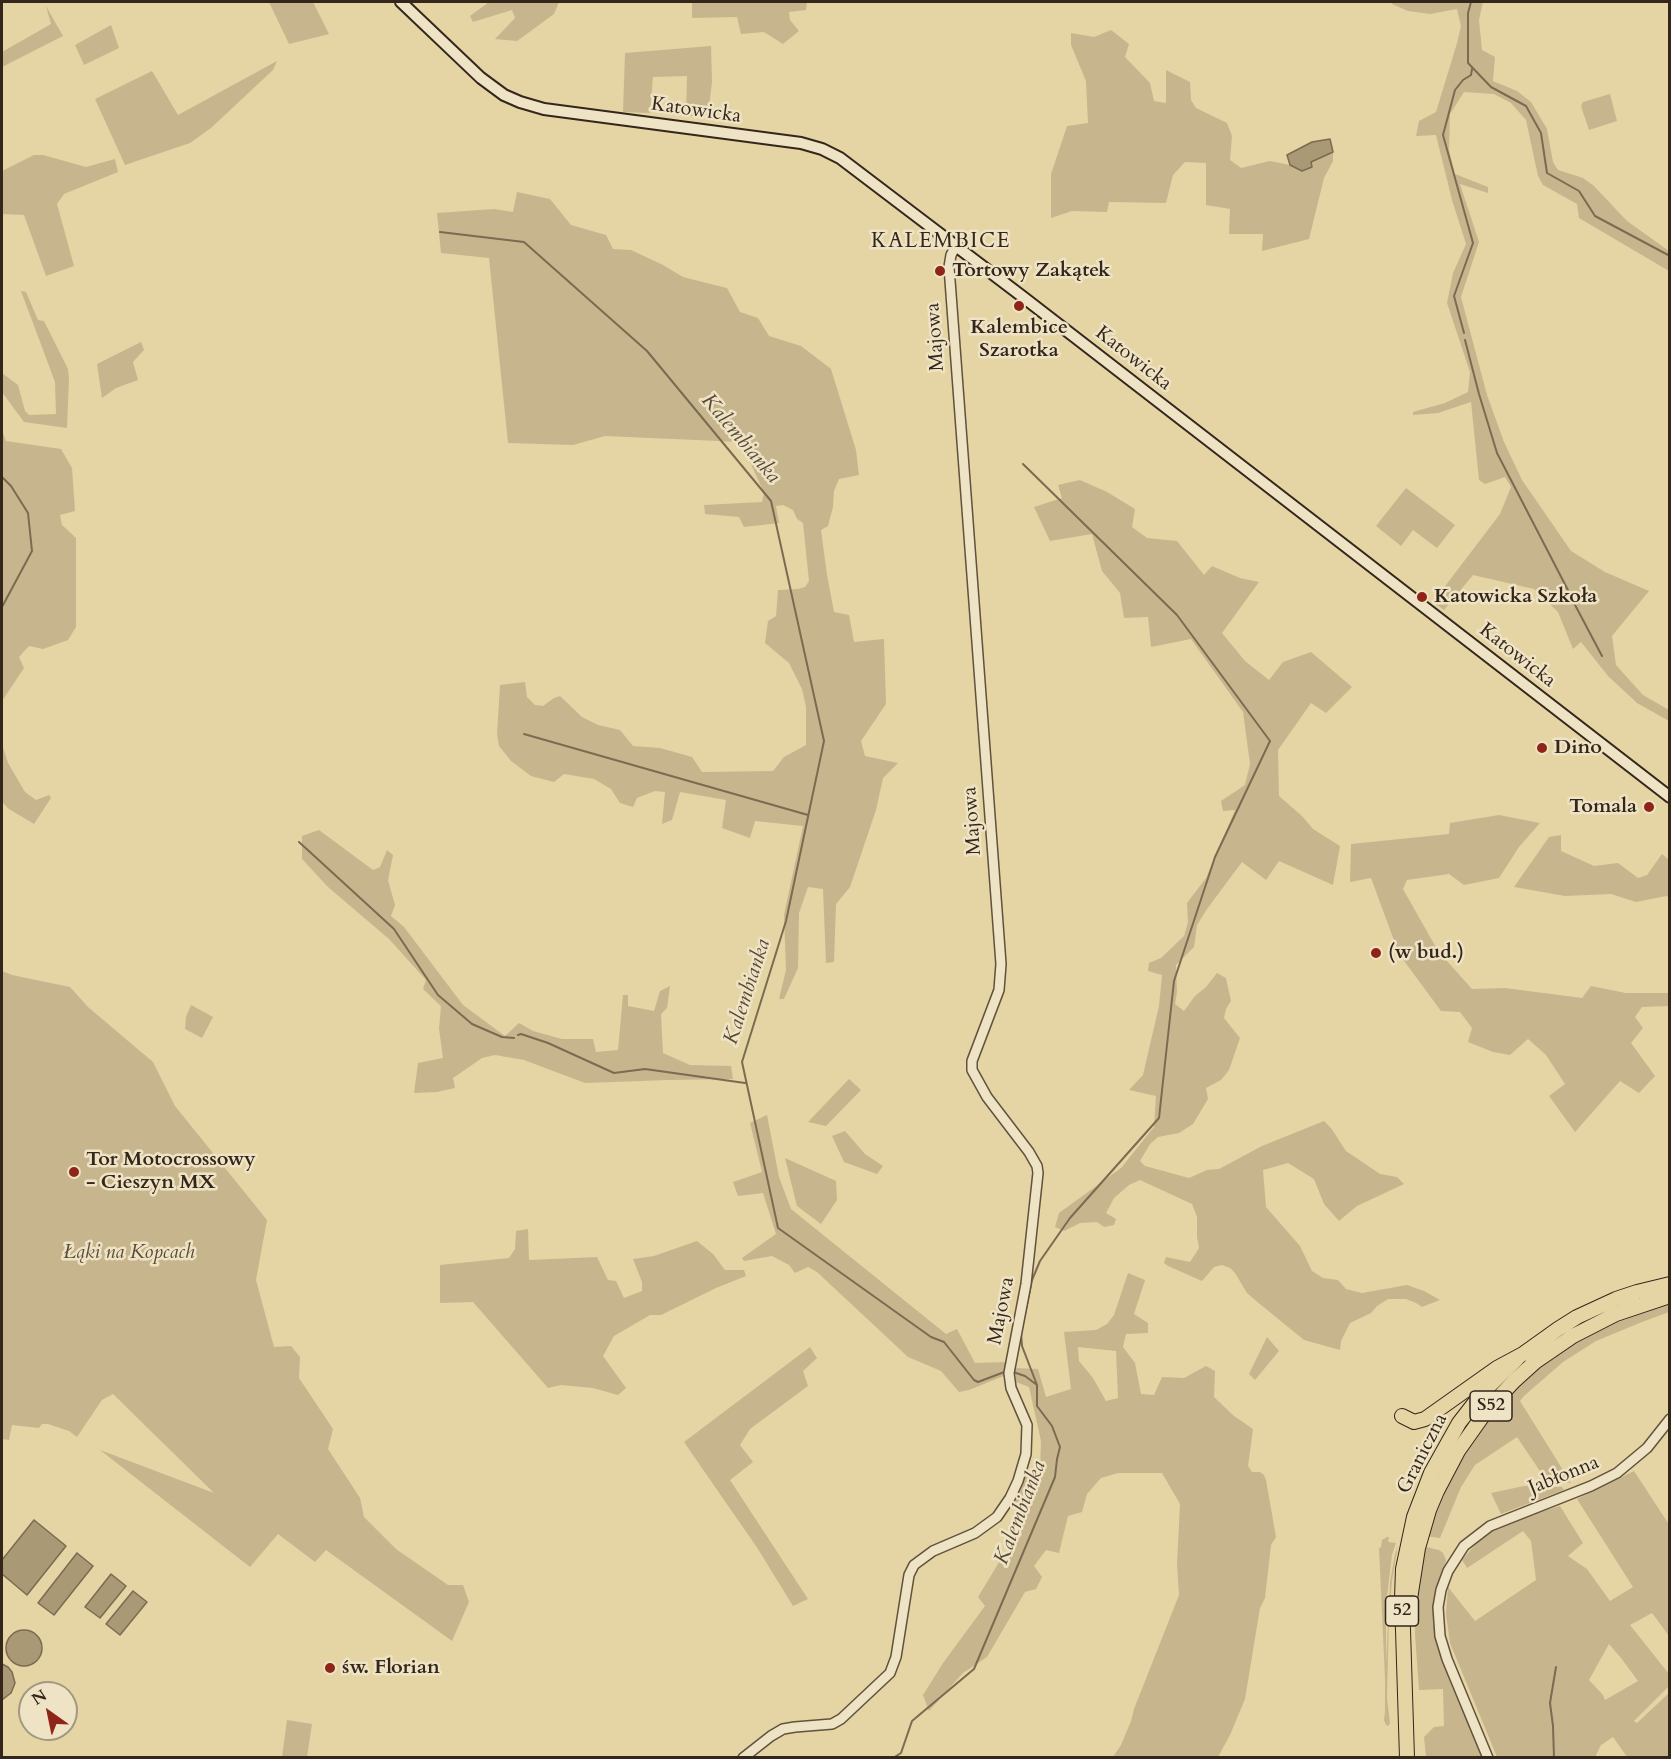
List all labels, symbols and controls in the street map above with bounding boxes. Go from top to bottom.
street label: Katowicka [649,93,743,129]
district label: KALEMBICE [871,229,1011,255]
place label: Tortowy Zakątek [952,259,1111,283]
marker: Tortowy Zakątek [933,264,947,278]
marker: Kalembice Szarotka [1012,299,1026,313]
street label: Majowa [922,302,950,372]
place label: Kalembice Szarotka [970,316,1068,363]
street label: Katowicka [1090,322,1176,396]
water label: Kalembianka [695,389,785,489]
place label: Katowicka Szkoła [1434,585,1597,609]
marker: Katowicka Szkoła [1415,590,1429,604]
street label: Katowicka [1474,619,1560,693]
place label: Dino [1554,736,1602,760]
marker: Dino [1535,741,1549,755]
street label: Majowa [959,786,987,856]
place label: Tomala [1569,795,1637,819]
marker: Tomala [1642,800,1656,814]
water label: Kalembianka [719,936,777,1048]
place label: (w bud.) [1388,941,1464,965]
marker: (w bud.) [1369,946,1383,960]
place label: Tor Motocrossowy - Cieszyn MX [86,1148,256,1195]
marker: Tor Motocrossowy - Cieszyn MX [67,1165,81,1179]
park label: Łąki na Kopcach [63,1241,195,1265]
street label: Majowa [984,1275,1020,1347]
road number: S52 [1470,1391,1512,1421]
street label: Graniczna [1393,1410,1453,1498]
street label: Jabłonna [1525,1451,1603,1501]
water label: Kalembianka [990,1457,1052,1569]
road number: 52 [1386,1596,1418,1626]
place label: św. Florian [342,1656,440,1680]
marker: św. Florian [323,1661,337,1675]
north arrow [18,1681,78,1741]
text: N [27,1685,51,1711]

